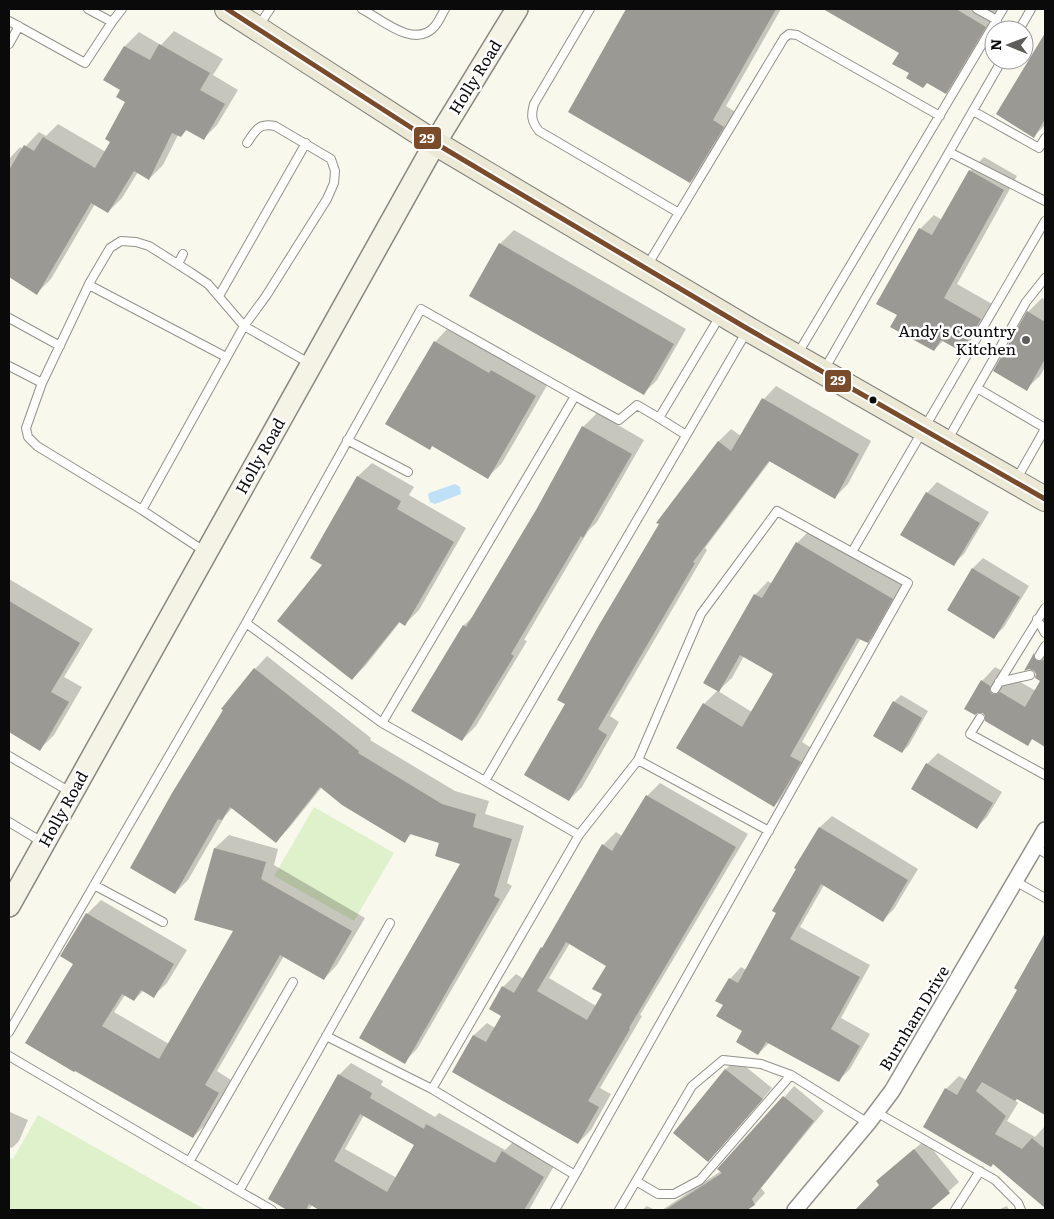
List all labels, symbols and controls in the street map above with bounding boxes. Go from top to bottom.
north arrow [984,20,1034,70]
street label: Holly Road [442,34,507,118]
text: N [985,38,1005,51]
line badge: 29 [413,126,442,150]
text: 29 [419,127,435,147]
place label: Andy's Country Kitchen [898,318,1017,360]
marker: Andy's Country Kitchen [1020,334,1032,346]
line badge: 29 [824,369,852,393]
text: 29 [830,369,846,389]
unlabelled marker [868,395,878,405]
street label: Holly Road [228,413,290,498]
street label: Holly Road [31,766,93,851]
street label: Burnham Drive [872,960,954,1075]

